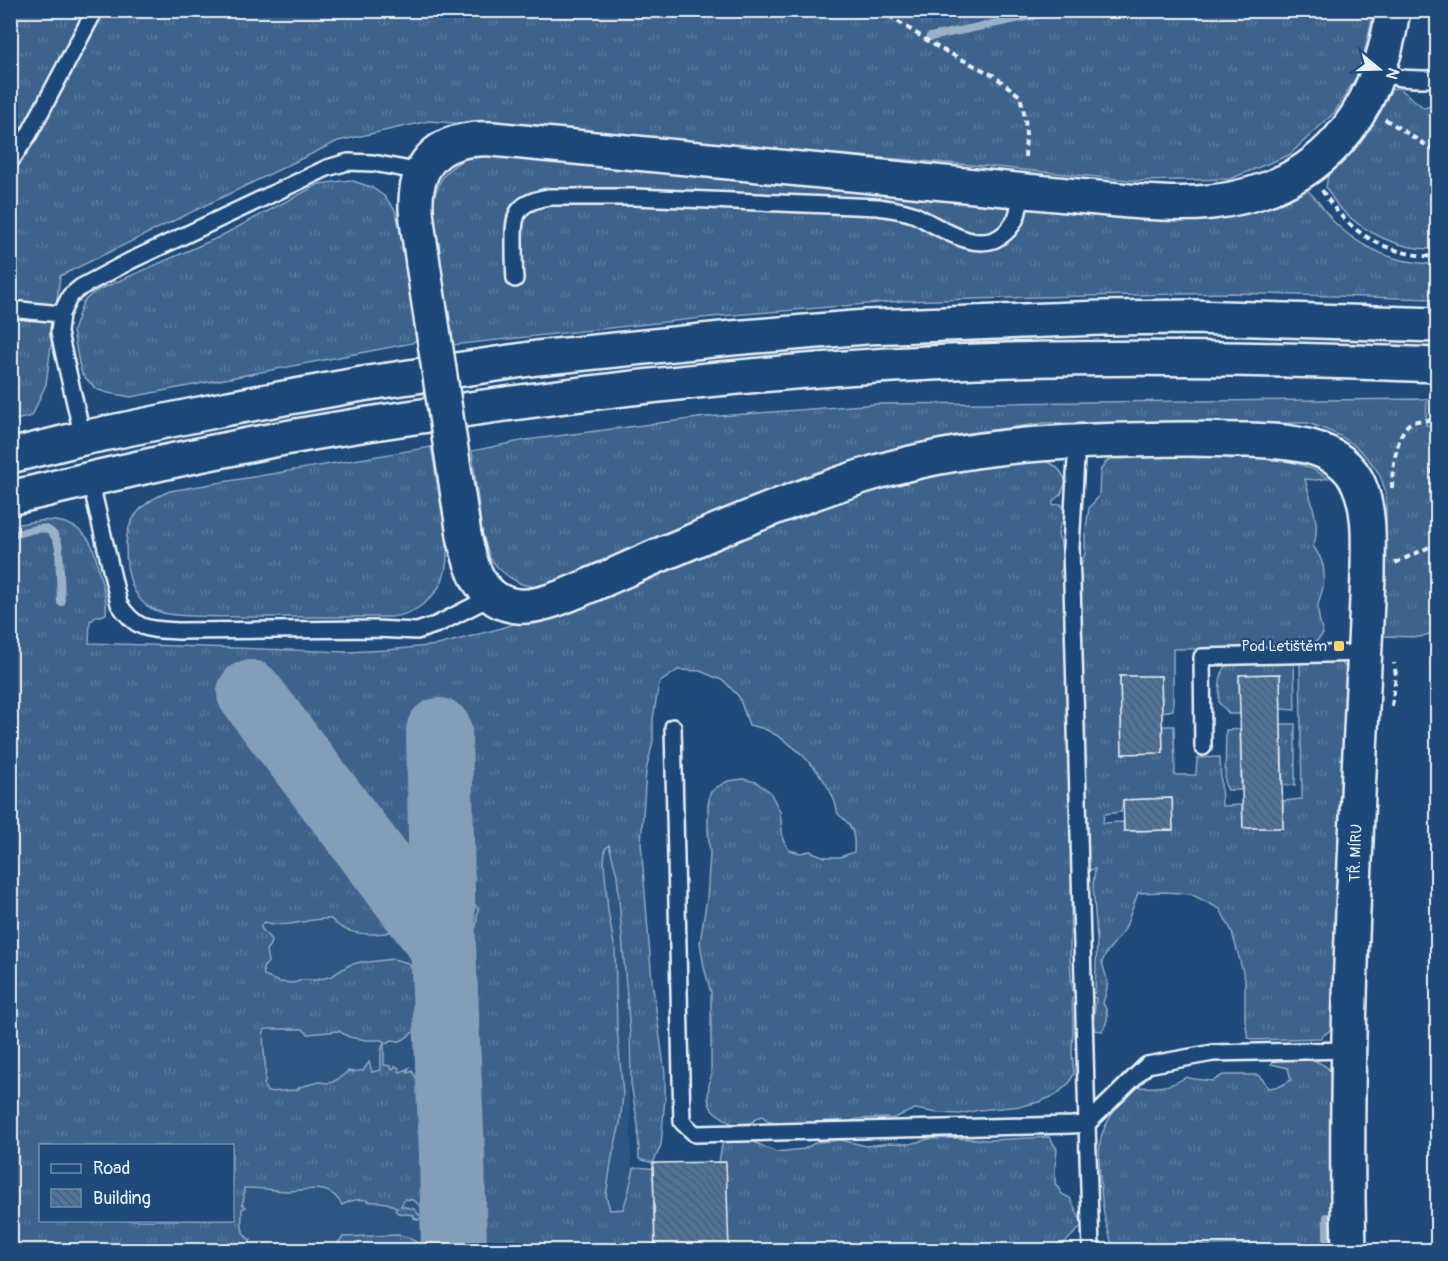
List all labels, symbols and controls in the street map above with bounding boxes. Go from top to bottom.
north arrow [1349,39,1409,99]
text: N [1381,65,1403,82]
place label: Pod Letištěm [1241,637,1327,656]
marker: Pod Letištěm [1332,639,1346,653]
street label: TŘ. MÍRU [1345,824,1367,882]
legend [39,1144,234,1222]
text: Road [93,1157,130,1180]
text: Building [93,1187,151,1210]

